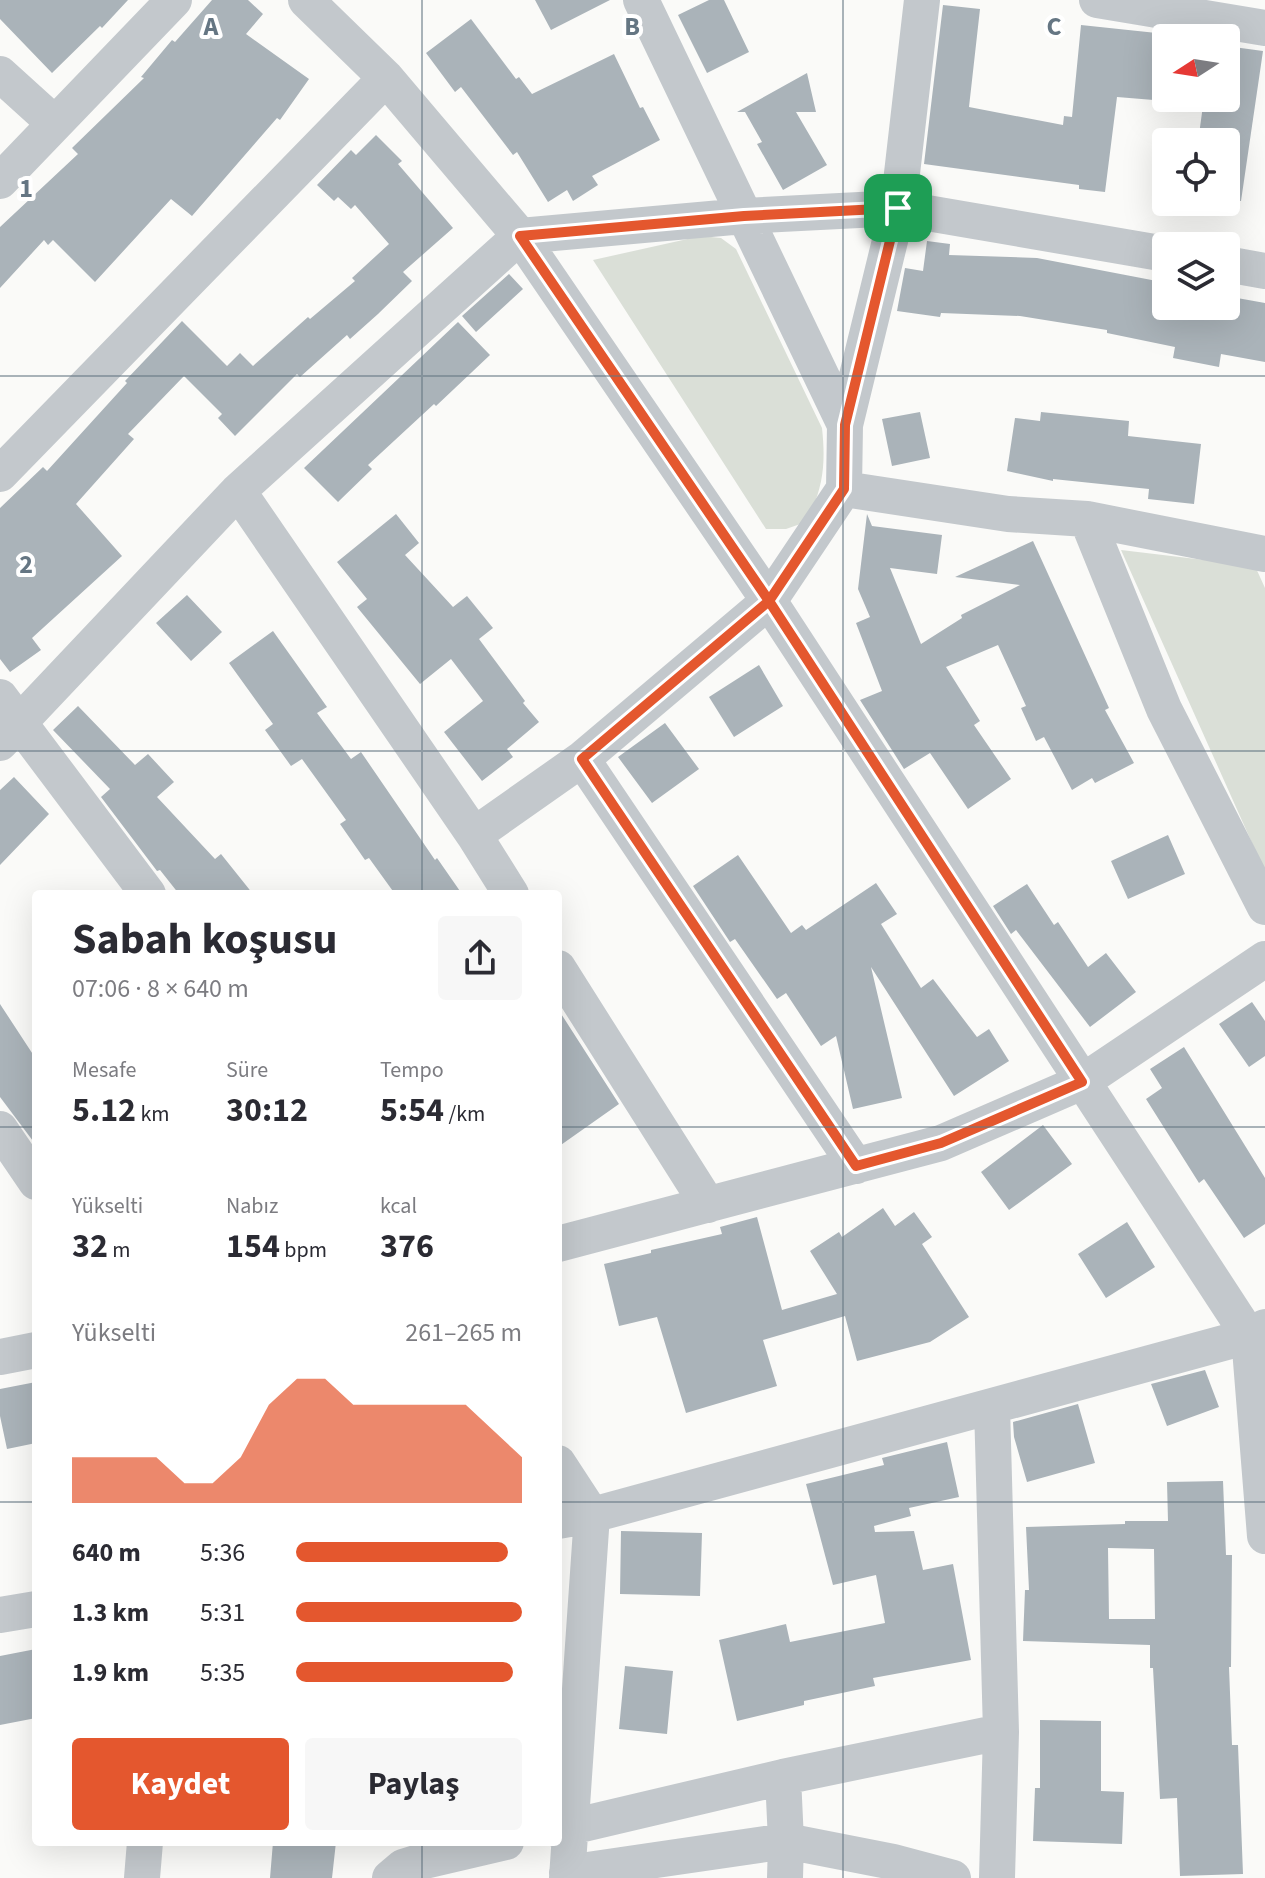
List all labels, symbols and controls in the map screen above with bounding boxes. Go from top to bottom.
text: A [203,8,220,45]
text: B [624,8,640,45]
text: C [1046,8,1062,45]
north arrow [1152,24,1240,112]
map controls [1152,24,1240,320]
button: locate [1152,128,1240,216]
text: 1 [19,170,33,207]
pin [864,174,932,242]
icon: arrive [876,186,920,230]
button: layers [1152,232,1240,320]
text: 2 [19,546,33,583]
text: Sabah koşusu [72,908,338,971]
button: share [438,916,522,1000]
text: 07:06 · 8 × 640 m [72,970,249,1007]
text: Mesafe [72,1054,136,1086]
text: Süre [226,1054,268,1086]
text: Tempo [380,1054,444,1086]
text: 5.12 [72,1086,136,1135]
text: 30:12 [226,1086,308,1135]
text: 5:54 [380,1086,444,1135]
text: km [136,1098,170,1130]
text: /km [444,1098,485,1130]
text: Yükselti [72,1190,143,1222]
text: Nabız [226,1190,278,1222]
text: kcal [380,1190,417,1222]
text: 32 [72,1222,108,1271]
text: 154 [226,1222,280,1271]
text: 376 [380,1222,434,1271]
text: m [108,1234,131,1266]
text: bpm [280,1234,327,1266]
text: Yükselti [72,1314,156,1351]
text: 261–265 m [405,1314,522,1351]
text: 640 m [72,1534,141,1571]
text: 5:36 [200,1534,245,1571]
text: 1.3 km [72,1594,149,1631]
text: 5:31 [200,1594,245,1631]
text: 1.9 km [72,1654,149,1691]
text: 5:35 [200,1654,245,1691]
button: Kaydet [72,1738,289,1830]
button: Paylaş [305,1738,522,1830]

